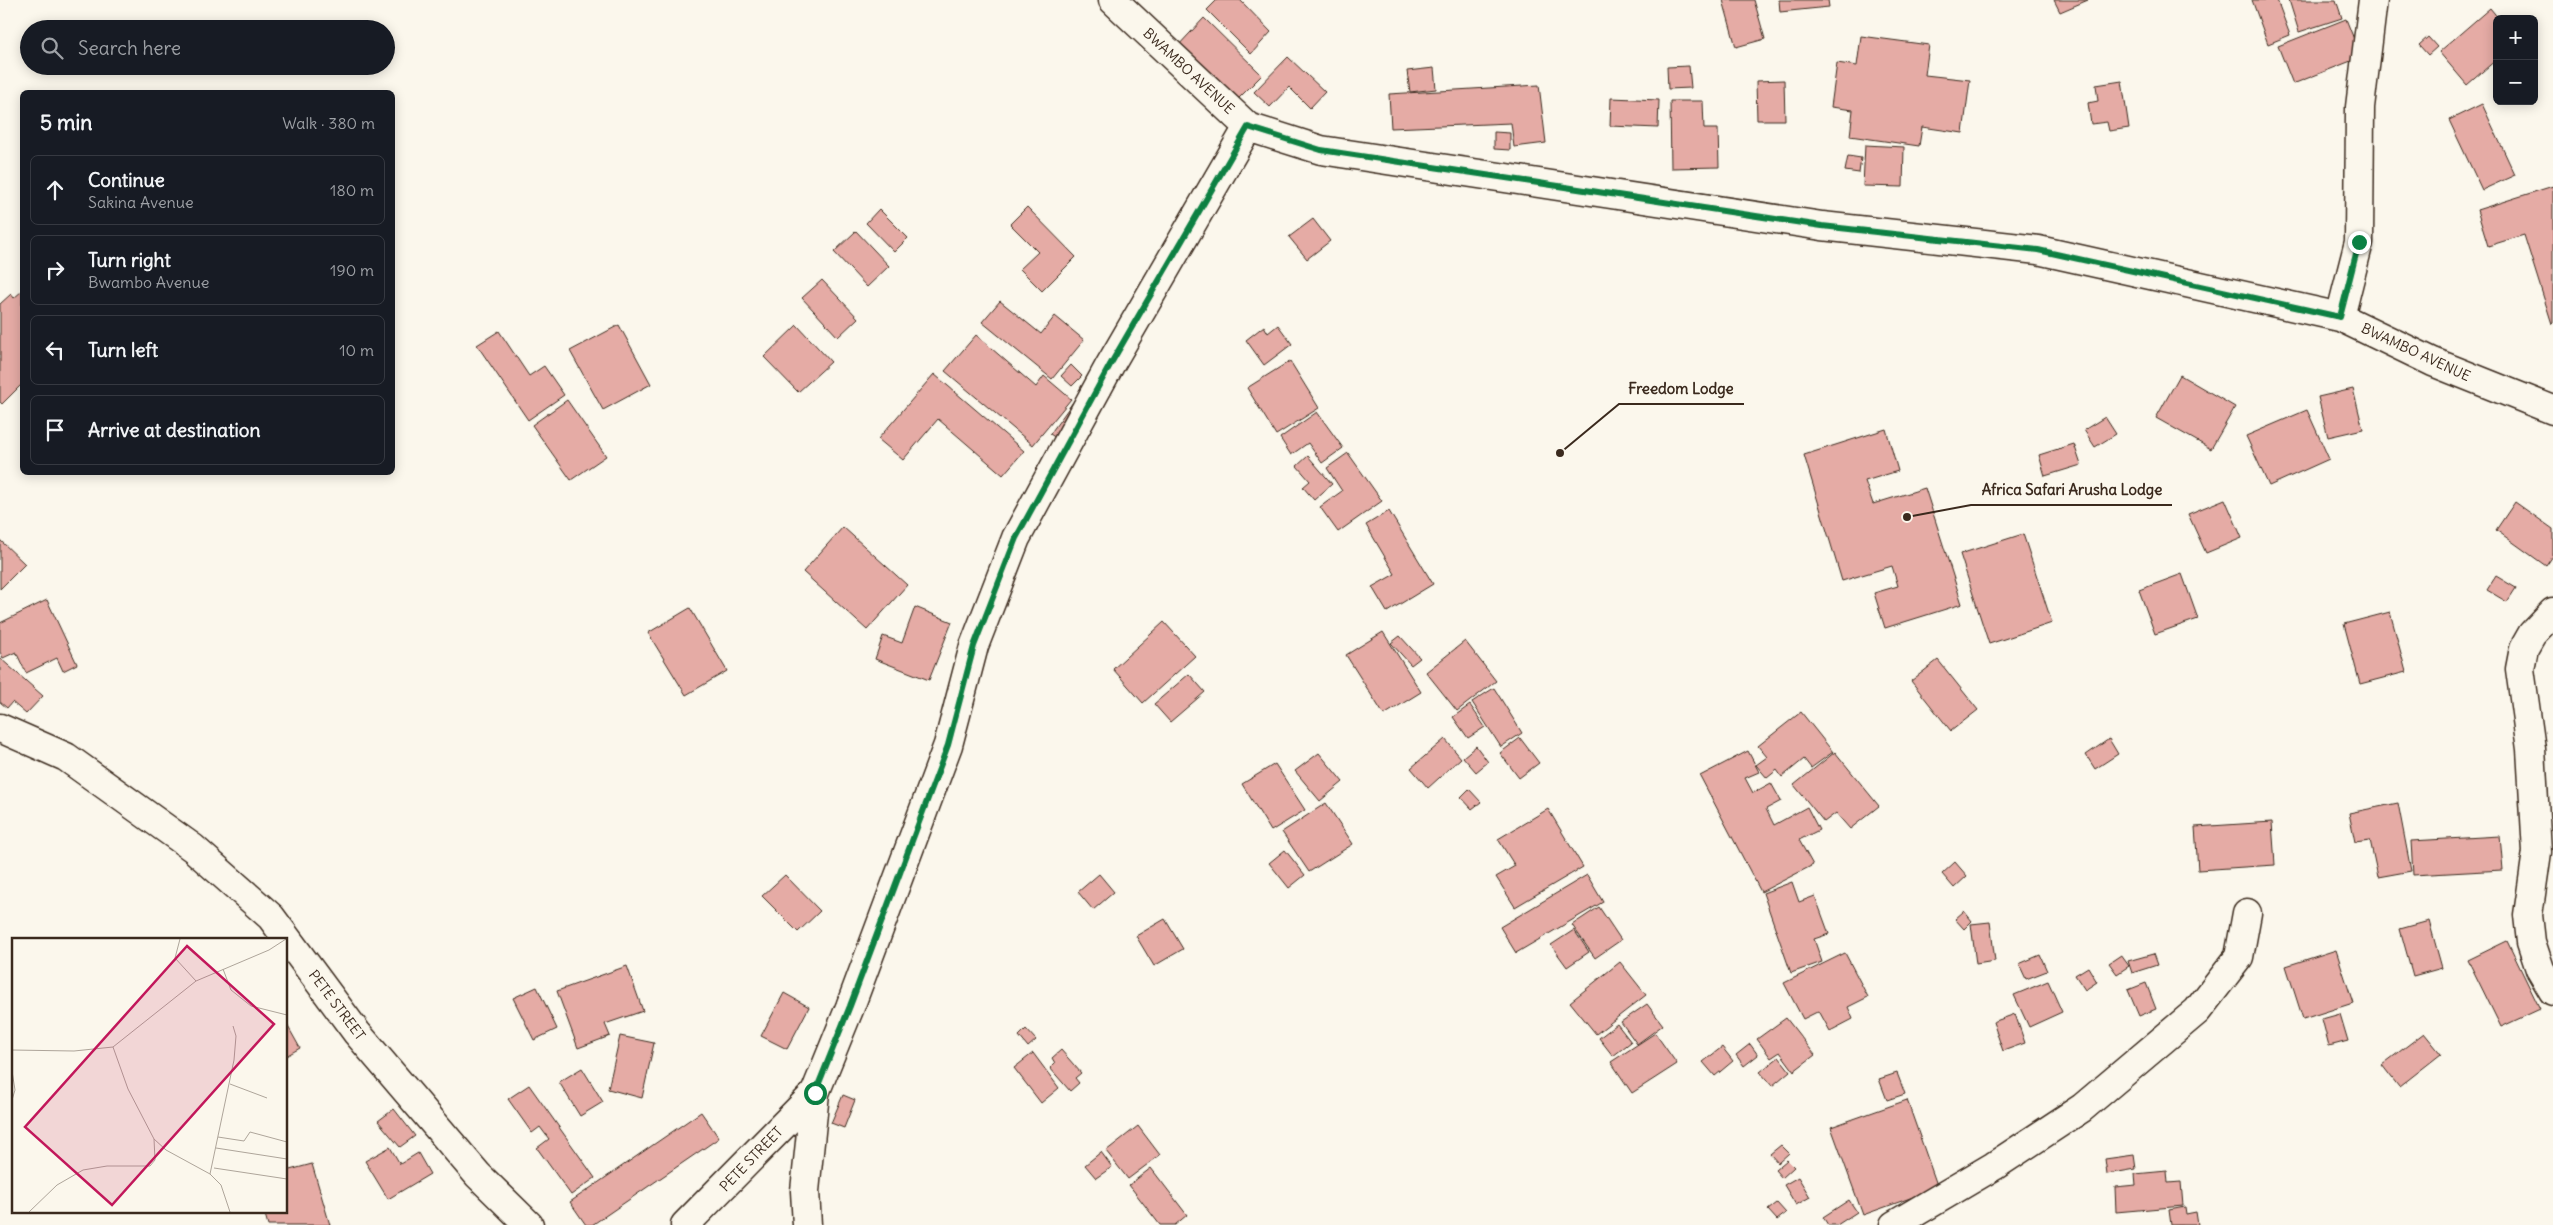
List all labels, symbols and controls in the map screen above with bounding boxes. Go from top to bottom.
map controls [2493,15,2538,105]
button: + [2493,15,2538,60]
search box [20,20,395,75]
street label: BWAMBO AVENUE [1140,24,1238,118]
icon: search [38,34,66,62]
text: Search here [78,36,181,60]
button: − [2493,60,2538,105]
text: 5 min [40,109,92,136]
text: Walk · 380 m [282,113,375,133]
text: Continue [88,168,165,192]
icon: ahead [41,176,69,204]
text: 180 m [330,180,374,200]
text: Sakina Avenue [88,192,194,212]
route end [2348,231,2371,254]
text: Turn right [88,248,171,272]
icon: right [41,256,69,284]
text: 190 m [330,260,374,280]
text: Bwambo Avenue [88,272,209,292]
street label: BWAMBO AVENUE [2359,319,2473,385]
icon: left [41,336,69,364]
text: Turn left [88,338,158,362]
text: 10 m [339,340,374,360]
callout: Freedom Lodge [1619,374,1744,404]
text: Freedom Lodge [1628,379,1734,399]
icon: arrive [41,416,69,444]
text: Arrive at destination [88,418,261,442]
callout: Africa Safari Arusha Lodge [1971,475,2172,505]
text: Africa Safari Arusha Lodge [1982,480,2162,500]
inset map [12,938,288,1212]
street label: PETE STREET [305,966,369,1044]
route start [804,1082,827,1105]
street label: PETE STREET [716,1123,786,1195]

